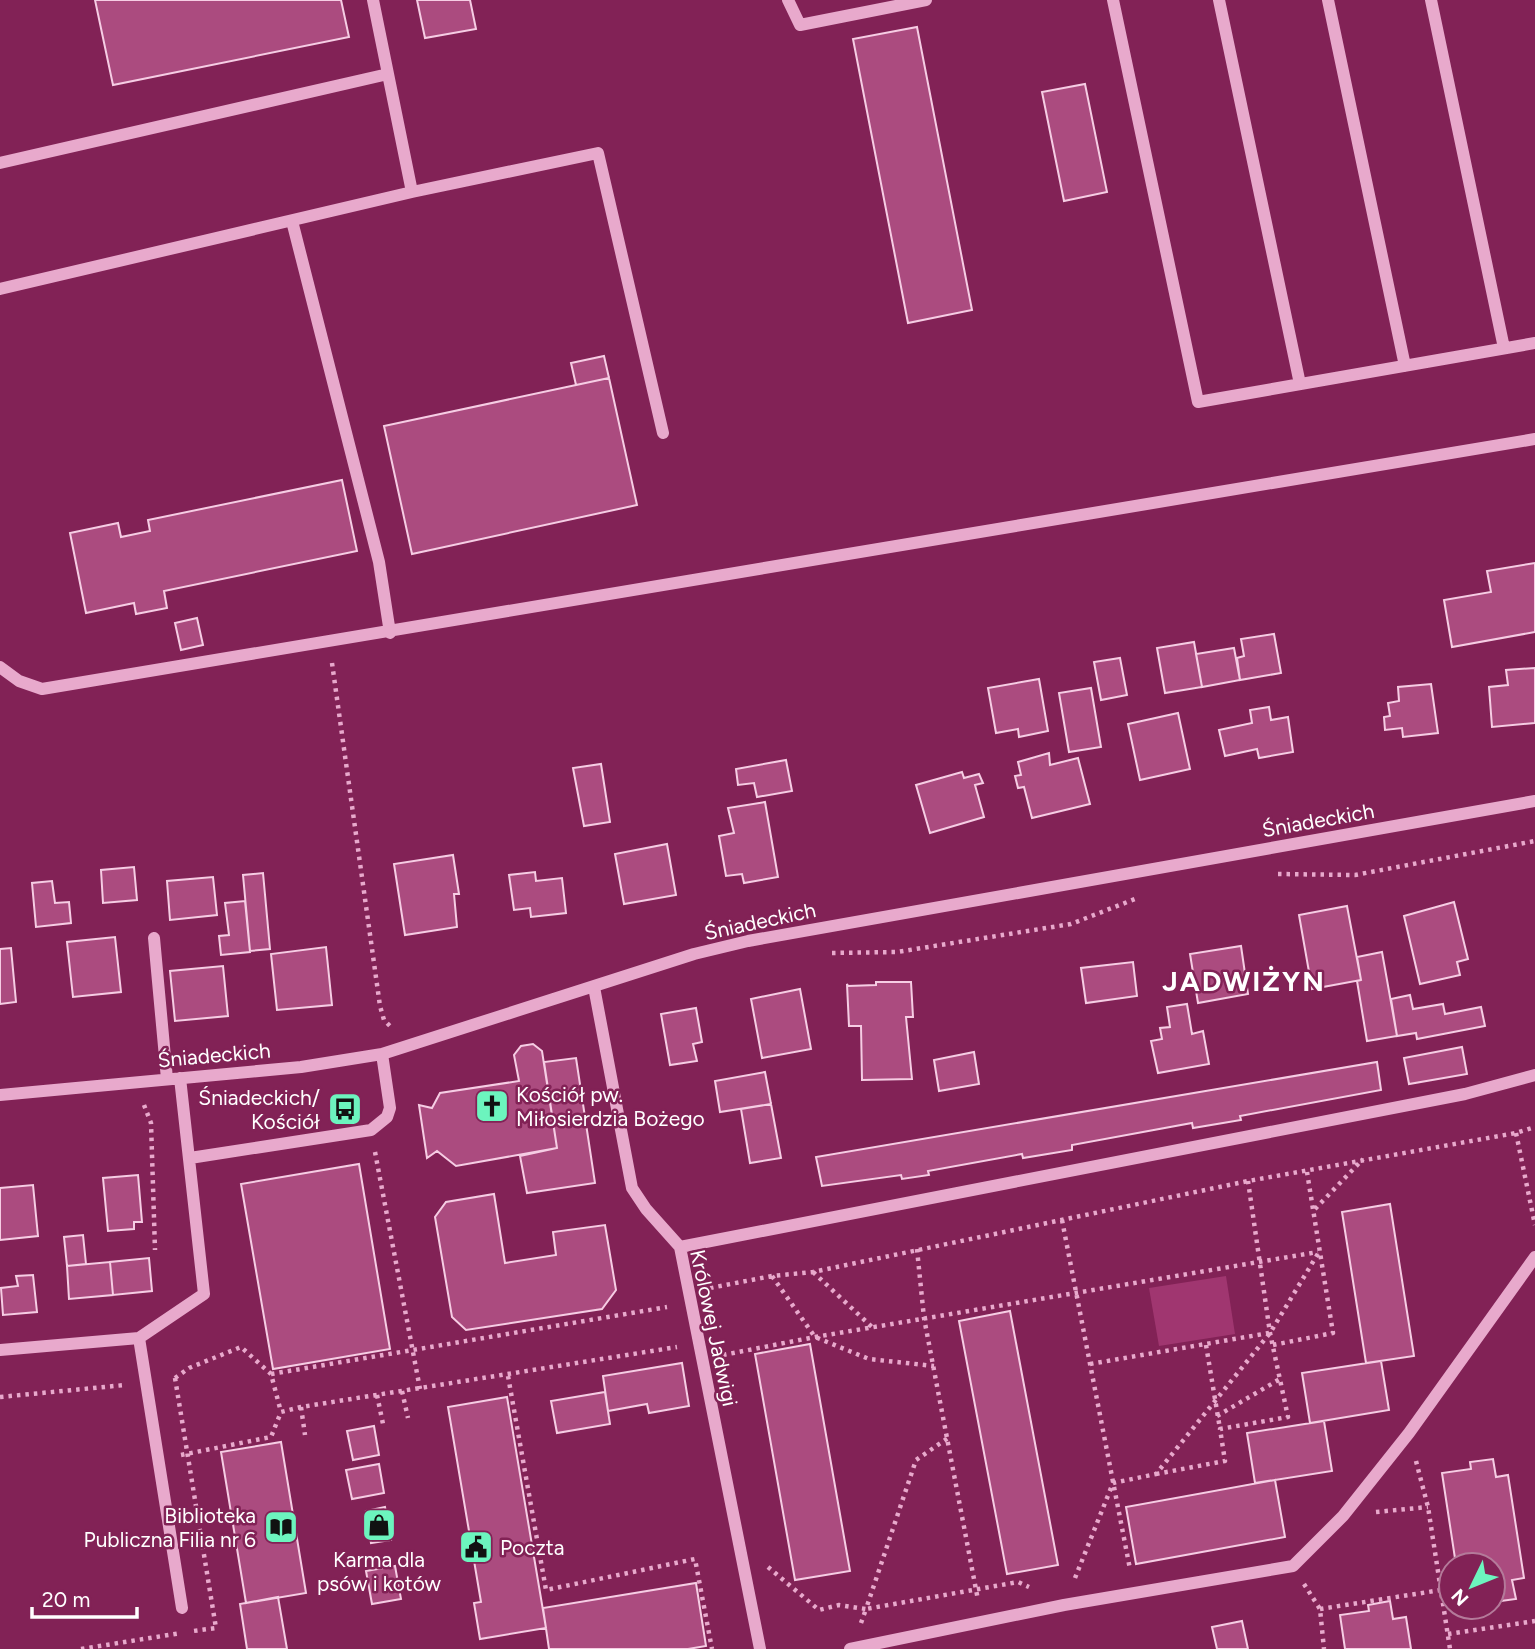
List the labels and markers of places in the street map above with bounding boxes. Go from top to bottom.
place label: Kościół pw. Miłosierdzia Bożego [516,1082,705,1131]
place label: Śniadeckich/ Kościół [198,1085,320,1134]
church icon: Kościół pw. Miłosierdzia Bożego [473,1087,511,1125]
bus stop icon: Śniadeckich/ Kościół [326,1090,364,1128]
place label: Biblioteka Publiczna Filia nr 6 [84,1503,256,1552]
shop icon: Karma dla psów i kotów [360,1506,398,1544]
library icon: Biblioteka Publiczna Filia nr 6 [262,1508,300,1546]
public building icon: Poczta [457,1528,495,1566]
place label: Poczta [500,1535,564,1560]
place label: Karma dla psów i kotów [317,1547,442,1596]

